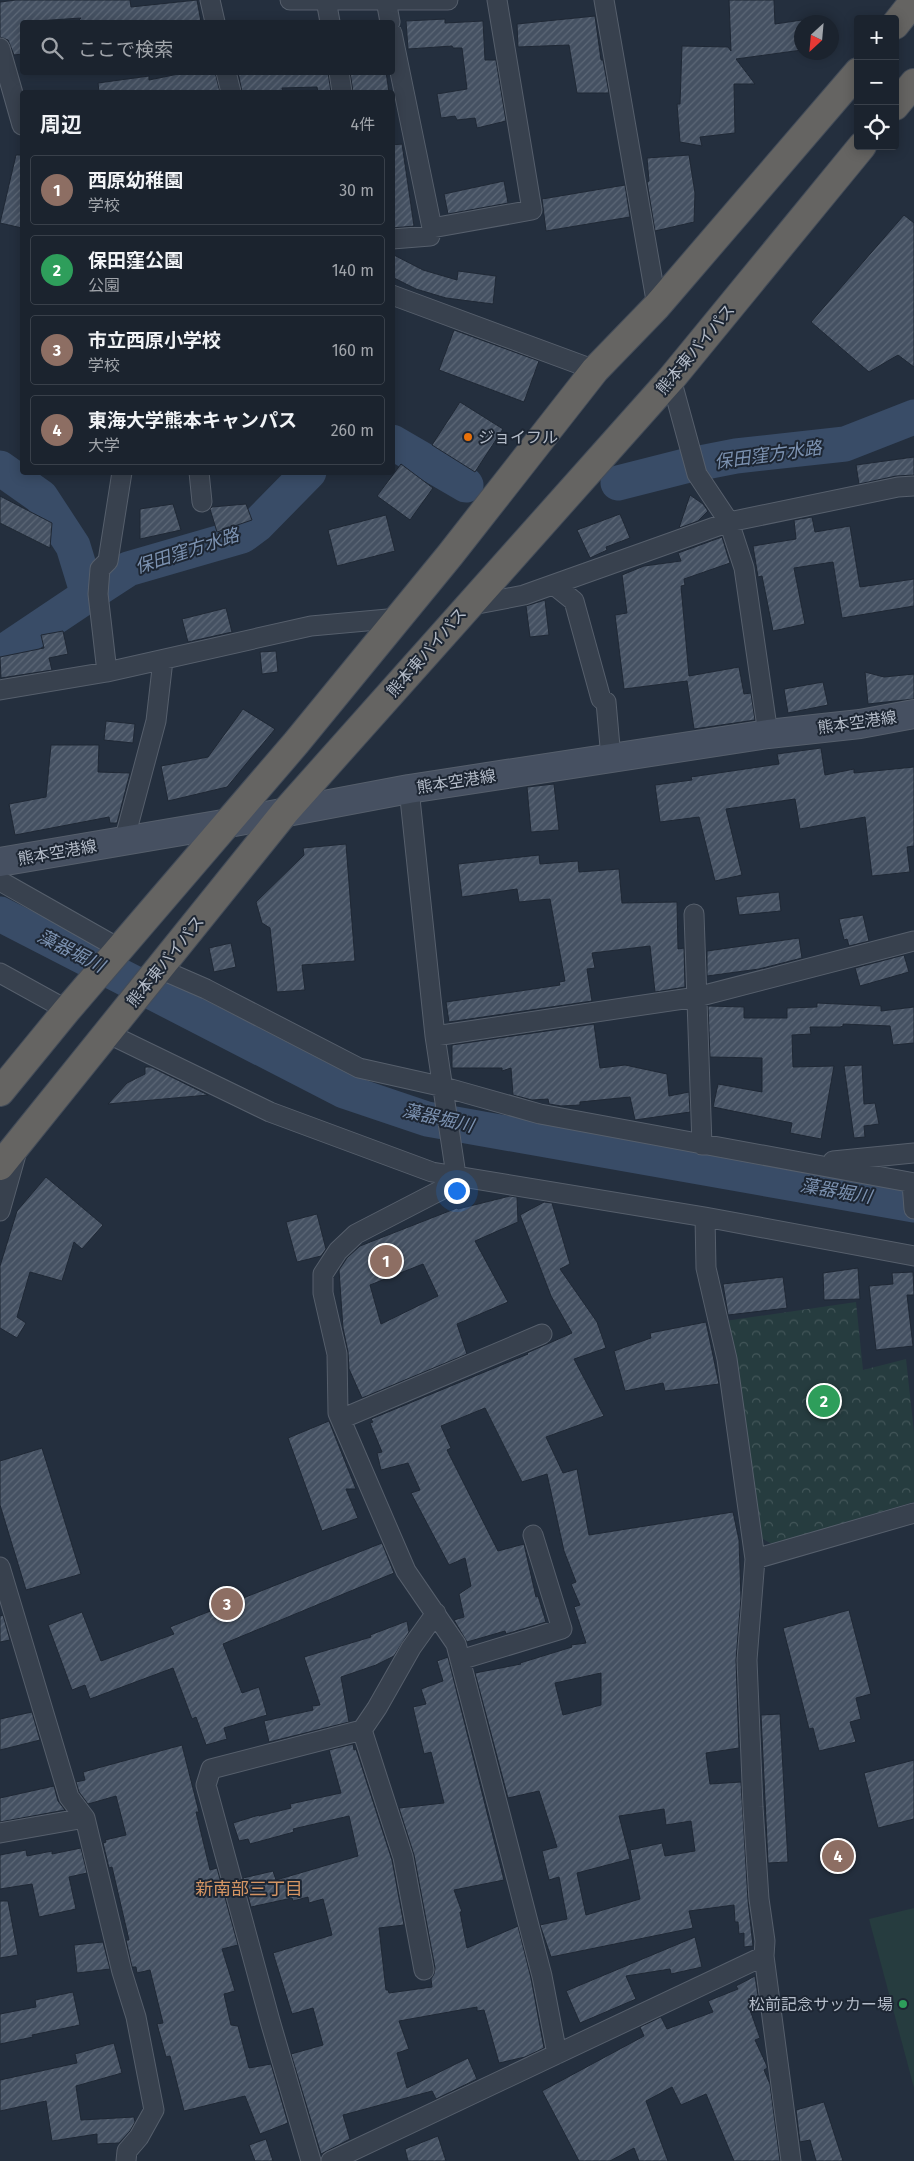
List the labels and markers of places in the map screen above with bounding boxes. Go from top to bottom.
place label: ジョイフル [478,428,558,447]
marker: ジョイフル [462,431,474,443]
pin: 1 [370,1242,402,1280]
pin: 2 [808,1382,840,1420]
pin: 3 [211,1585,243,1623]
pin: 4 [822,1837,854,1875]
place label: 松前記念サッカー場 [749,1995,893,2014]
marker: 松前記念サッカー場 [897,1998,909,2010]

